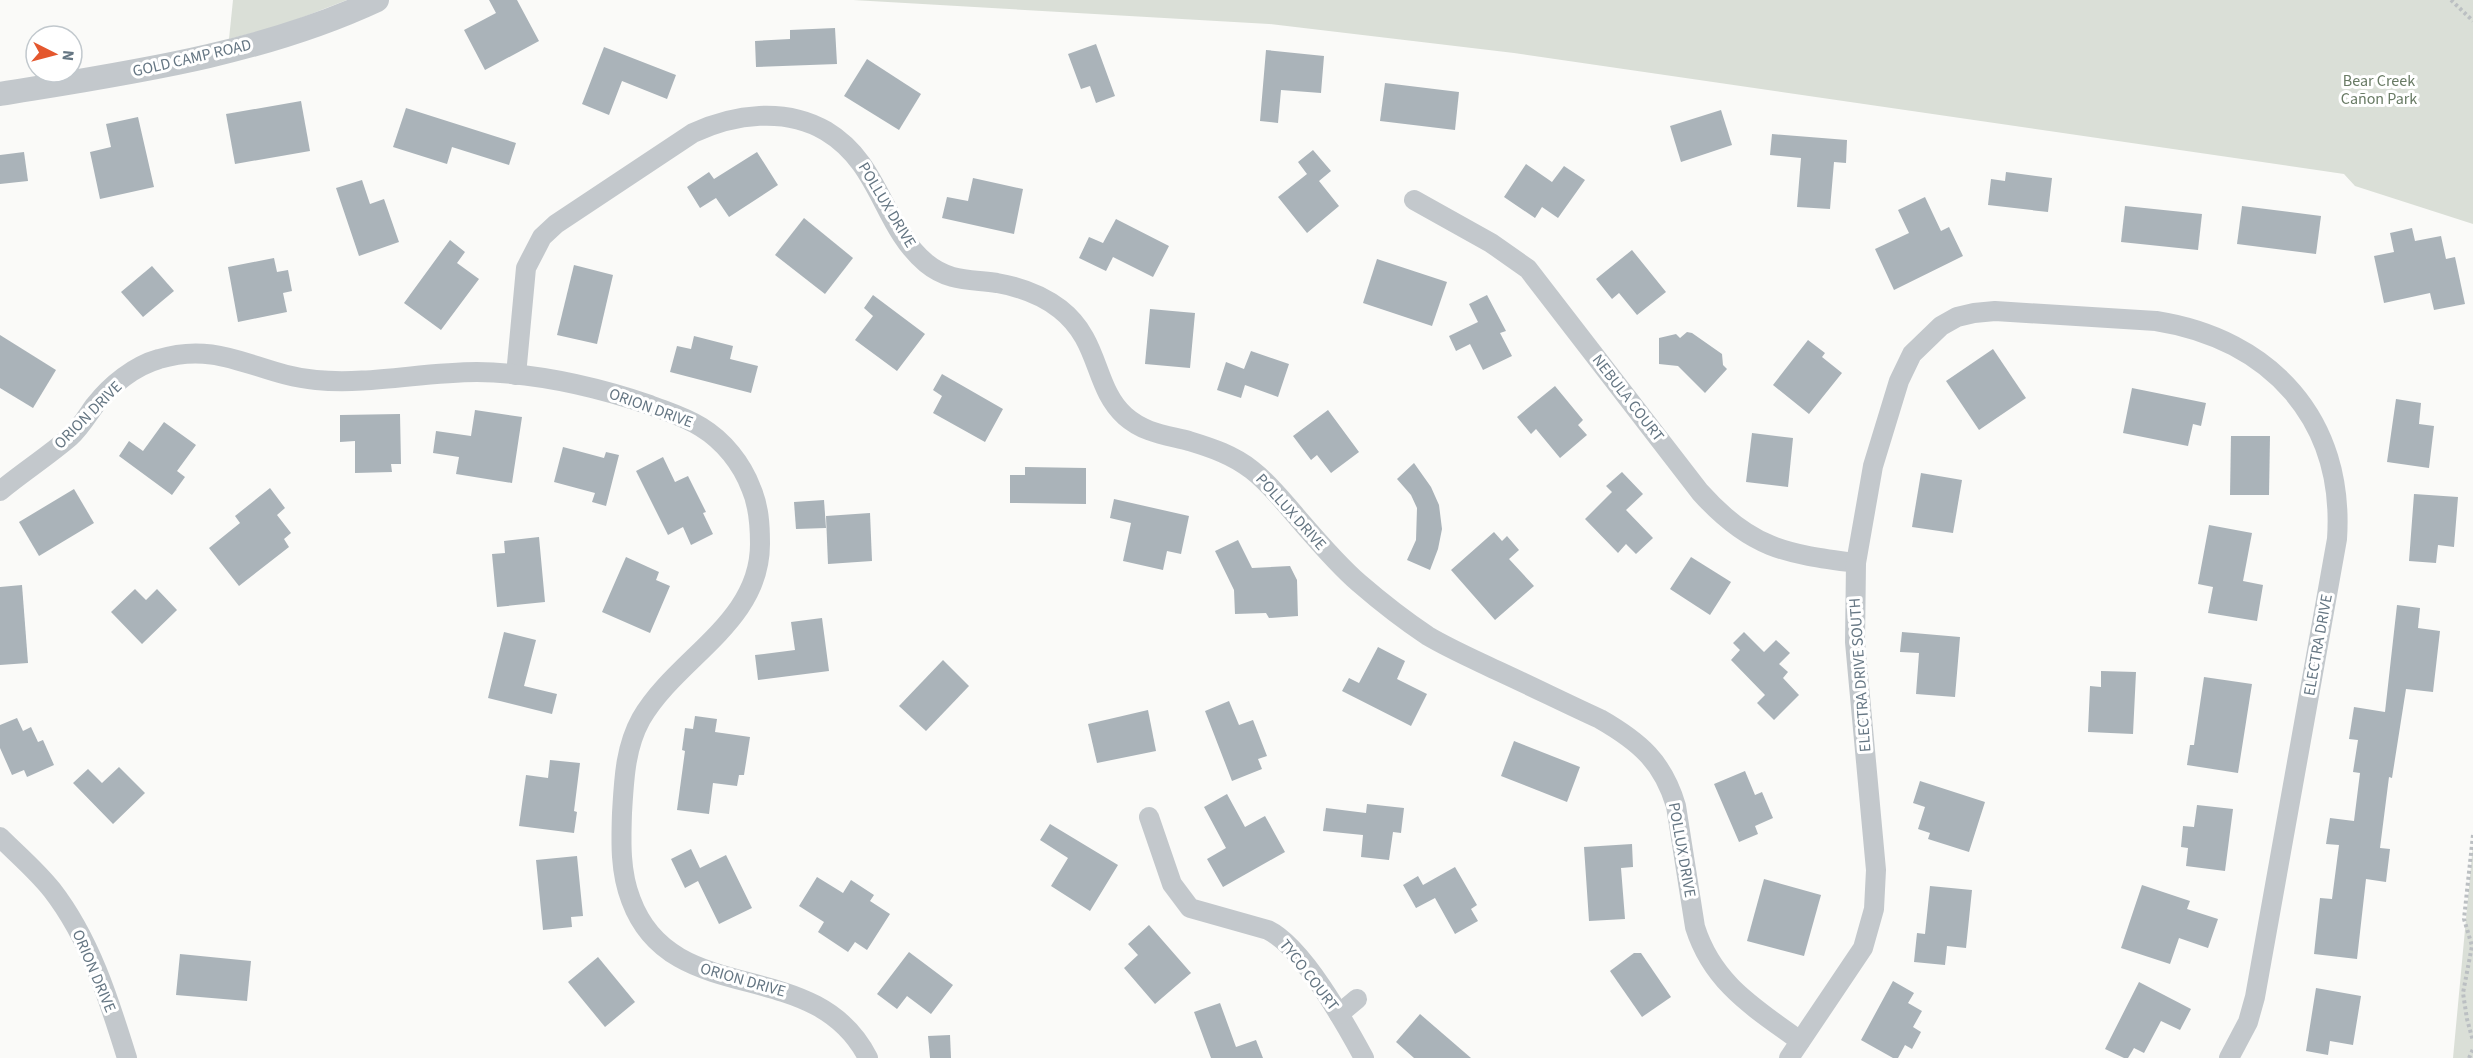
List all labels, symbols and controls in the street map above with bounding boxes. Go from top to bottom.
north arrow [24,24,84,84]
street label: GOLD CAMP ROAD [131,34,254,82]
text: N [56,49,79,62]
park label: Bear Creek Cañon Park [2341,70,2417,110]
street label: POLLUX DRIVE [853,158,921,252]
street label: NEBULA COURT [1587,350,1669,447]
street label: ORION DRIVE [49,376,127,454]
street label: ORION DRIVE [606,383,696,433]
street label: POLLUX DRIVE [1251,469,1331,555]
street label: ELECTRA DRIVE [2298,592,2338,698]
street label: ELECTRA DRIVE SOUTH [1844,597,1876,753]
street label: POLLUX DRIVE [1663,801,1701,899]
street label: ORION DRIVE [67,926,121,1016]
street label: TYCO COURT [1274,935,1344,1016]
street label: ORION DRIVE [698,957,788,1003]

